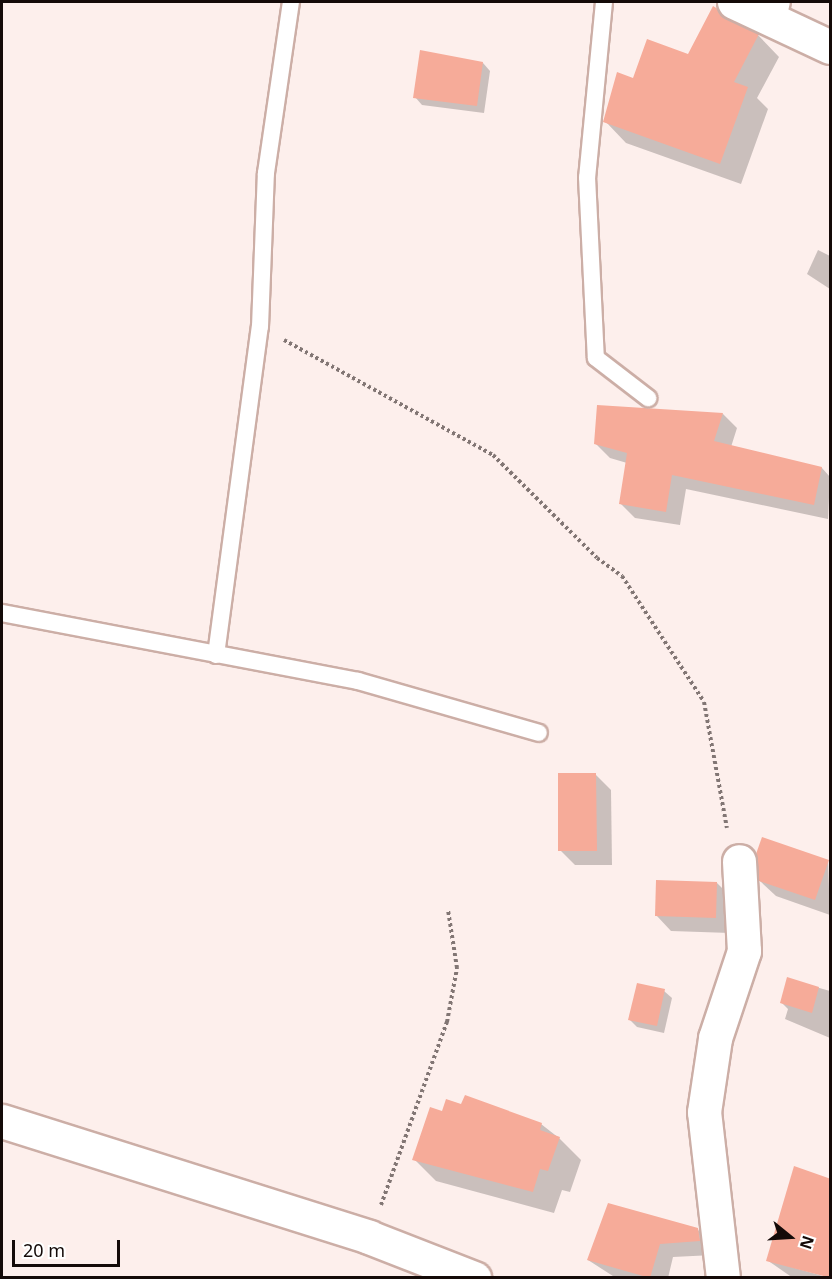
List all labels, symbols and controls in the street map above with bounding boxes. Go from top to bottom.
north arrow [760,1207,820,1267]
scale bar [15,1228,123,1266]
text: N [795,1233,820,1252]
text: 20 m [23,1238,65,1262]

